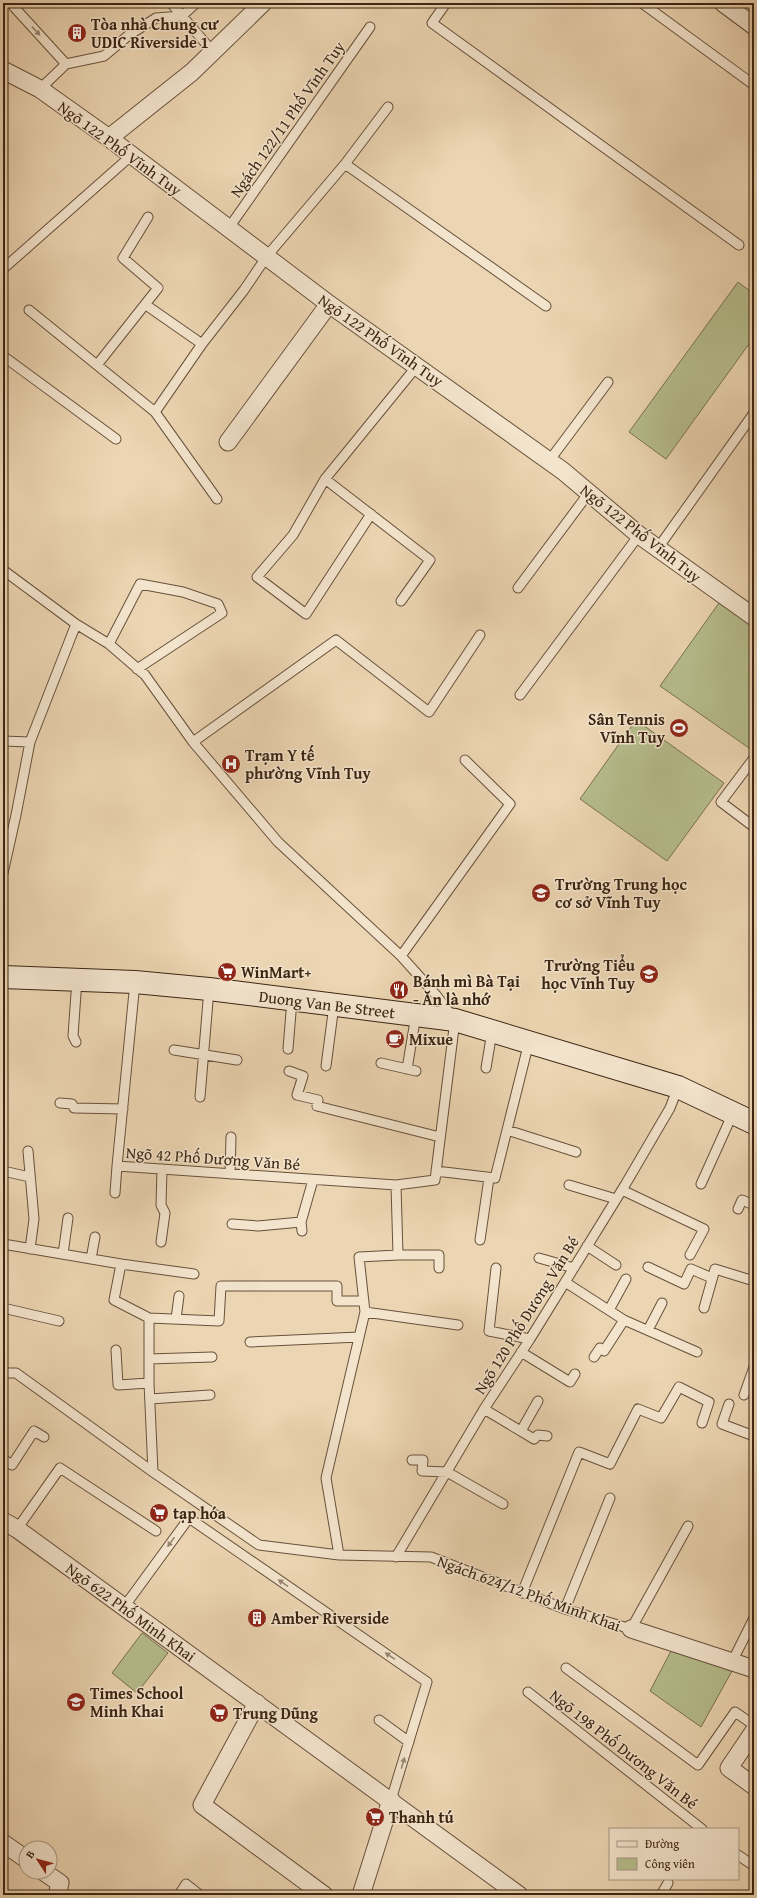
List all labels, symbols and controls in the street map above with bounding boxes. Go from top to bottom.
place label: Tòa nhà Chung cư UDIC Riverside 1 [91,12,220,54]
building icon: Tòa nhà Chung cư UDIC Riverside 1 [66,22,88,44]
one-way arrow [32,26,41,37]
street label: Ngách 122/11 Phố Vĩnh Tuy [224,36,350,202]
street label: Ngõ 122 Phố Vĩnh Tuy [53,95,187,201]
street label: Ngõ 122 Phố Vĩnh Tuy [313,288,449,392]
street label: Ngõ 122 Phố Vĩnh Tuy [575,478,707,588]
place label: Sân Tennis Vĩnh Tuy [588,707,666,749]
sports icon: Sân Tennis Vĩnh Tuy [668,717,690,739]
place label: Trạm Y tế phường Vĩnh Tuy [245,743,372,785]
hospital icon: Trạm Y tế phường Vĩnh Tuy [220,753,242,775]
place label: Trường Trung học cơ sở Vĩnh Tuy [555,872,687,914]
school or university icon: Trường Trung học cơ sở Vĩnh Tuy [530,882,552,904]
place label: Trường Tiểu học Vĩnh Tuy [541,953,636,995]
place label: WinMart+ [241,960,311,984]
supermarket icon: WinMart+ [216,961,238,983]
school or university icon: Trường Tiểu học Vĩnh Tuy [638,963,660,985]
place label: Bánh mì Bà Tại - Ăn là nhớ [413,969,520,1011]
restaurant icon: Bánh mì Bà Tại - Ăn là nhớ [388,979,410,1001]
street label: Duong Van Be Street [257,984,397,1024]
place label: Mixue [409,1027,453,1051]
cafe icon: Mixue [384,1028,406,1050]
street label: Ngõ 42 Phố Dương Văn Bé [125,1140,301,1176]
street label: Ngõ 120 Phố Dương Văn Bé [468,1231,584,1399]
place label: tạp hóa [173,1501,227,1525]
supermarket icon: tạp hóa [148,1502,170,1524]
one-way arrow [167,1537,175,1548]
street label: Ngách 624/12 Phố Minh Khai [434,1549,625,1638]
street label: Ngõ 622 Phố Minh Khai [61,1557,201,1668]
one-way arrow [278,1579,288,1587]
place label: Amber Riverside [271,1606,389,1630]
building icon: Amber Riverside [246,1607,268,1629]
one-way arrow [385,1652,395,1660]
place label: Times School Minh Khai [90,1681,183,1723]
street label: Ngõ 198 Phố Dương Văn Bé [545,1683,703,1815]
school or university icon: Times School Minh Khai [65,1691,87,1713]
place label: Trung Dũng [233,1701,318,1725]
supermarket icon: Trung Dũng [208,1702,230,1724]
one-way arrow [400,1757,406,1769]
place label: Thanh tú [389,1805,455,1829]
supermarket icon: Thanh tú [364,1806,386,1828]
legend [609,1828,739,1880]
text: Đường [645,1835,679,1852]
north arrow [18,1840,58,1880]
text: B [21,1847,38,1862]
text: Công viên [645,1855,695,1872]

